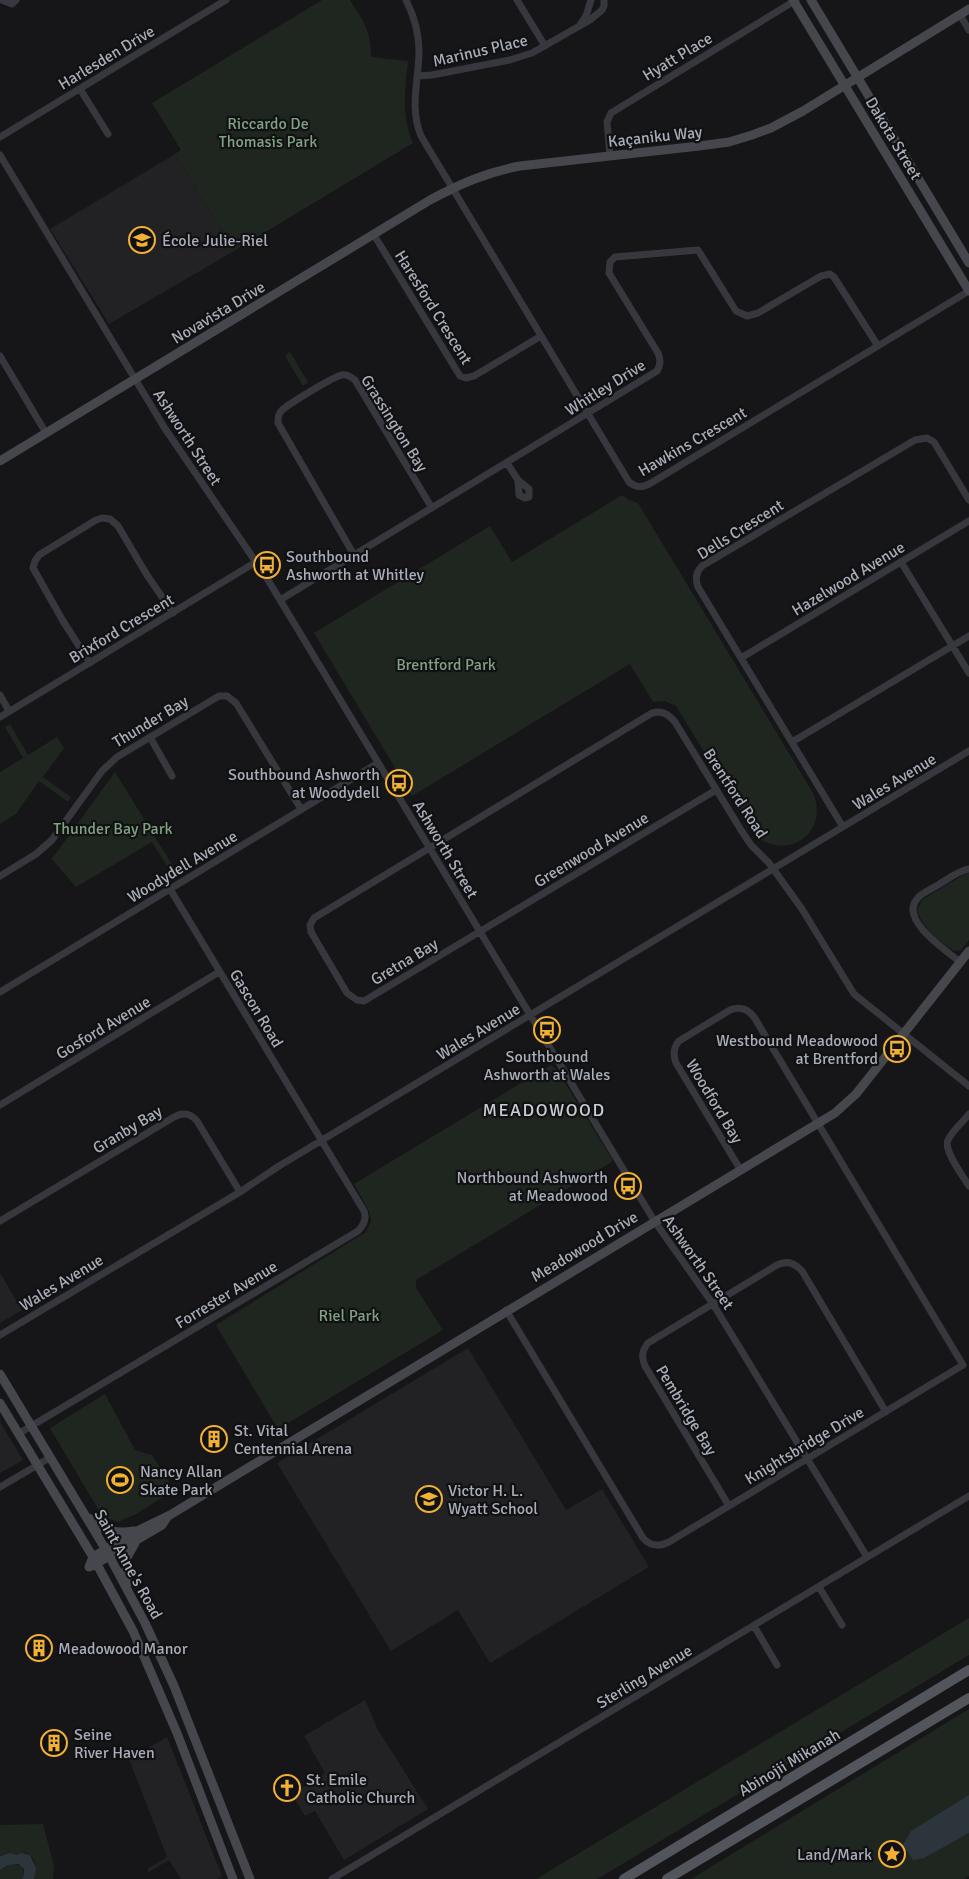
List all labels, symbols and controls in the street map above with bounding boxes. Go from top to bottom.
street label: Harlesden Drive [55,21,158,94]
street label: Hyatt Place [639,28,716,86]
street label: Marinus Place [431,30,530,72]
street label: Dakota Street [861,93,926,184]
park label: Riccardo De Thomasis Park [219,114,317,152]
street label: Kaçaniku Way [607,122,704,152]
school or university icon: École Julie-Riel [127,225,157,255]
place label: École Julie-Riel [162,231,268,251]
street label: Haresford Crescent [390,247,477,369]
street label: Novavista Drive [168,277,269,349]
street label: Whitley Drive [562,355,650,421]
street label: Grassington Bay [356,371,432,476]
street label: Ashworth Street [149,386,226,490]
street label: Hawkins Crescent [635,403,751,481]
street label: Dells Crescent [694,495,788,564]
street label: Hazelwood Avenue [788,537,909,621]
place label: Southbound Ashworth at Whitley [286,547,425,585]
bus stop icon: Southbound Ashworth at Whitley [252,550,282,580]
street label: Brixford Crescent [66,590,178,668]
park label: Brentford Park [396,655,496,675]
street label: Thunder Bay [109,691,193,752]
street label: Brentford Road [699,745,772,842]
street label: Wales Avenue [849,749,940,815]
place label: Southbound Ashworth at Woodydell [228,765,380,803]
bus stop icon: Southbound Ashworth at Woodydell [384,768,414,798]
street label: Ashworth Street [408,797,482,902]
street label: Greenwood Avenue [530,808,653,892]
park label: Thunder Bay Park [53,819,173,839]
street label: Woodydell Avenue [124,826,241,908]
street label: Gretna Bay [367,934,442,990]
street label: Gascon Road [225,966,287,1051]
street label: Gosford Avenue [53,992,154,1064]
street label: Wales Avenue [433,999,524,1065]
bus stop icon: Southbound Ashworth at Wales [532,1015,562,1045]
place label: Westbound Meadowood at Brentford [716,1031,878,1069]
bus stop icon: Westbound Meadowood at Brentford [882,1034,912,1064]
place label: Southbound Ashworth at Wales [484,1047,610,1085]
street label: Woodford Bay [681,1056,747,1148]
district label: MEADOWOOD [482,1099,606,1121]
street label: Granby Bay [89,1101,166,1158]
place label: Northbound Ashworth at Meadowood [457,1168,608,1206]
bus stop icon: Northbound Ashworth at Meadowood [613,1171,643,1201]
street label: Meadowood Drive [527,1207,642,1287]
street label: Ashworth Street [658,1212,738,1314]
street label: Wales Avenue [16,1250,107,1316]
street label: Forrester Avenue [172,1257,281,1333]
park label: Riel Park [319,1306,379,1326]
street label: Pembridge Bay [651,1362,721,1460]
street label: Knightsbridge Drive [741,1402,868,1489]
place label: St. Vital Centennial Arena [234,1421,352,1459]
building icon: St. Vital Centennial Arena [199,1424,229,1454]
place label: Nancy Allan Skate Park [140,1462,222,1500]
sports icon: Nancy Allan Skate Park [105,1465,135,1495]
place label: Victor H. L. Wyatt School [448,1481,538,1519]
school or university icon: Victor H. L. Wyatt School [414,1484,444,1514]
street label: Saint Anne's Road [90,1506,167,1623]
building icon: Meadowood Manor [24,1633,54,1663]
place label: Meadowood Manor [58,1639,188,1659]
street label: Sterling Avenue [593,1640,696,1713]
place label: Seine River Haven [74,1725,155,1763]
street label: Abinojii Mikanah [735,1725,844,1801]
building icon: Seine River Haven [39,1728,69,1758]
place label: St. Emile Catholic Church [306,1770,415,1808]
church icon: St. Emile Catholic Church [272,1773,302,1803]
place icon: Land/Mark [877,1839,907,1869]
place label: Land/Mark [797,1845,872,1865]

